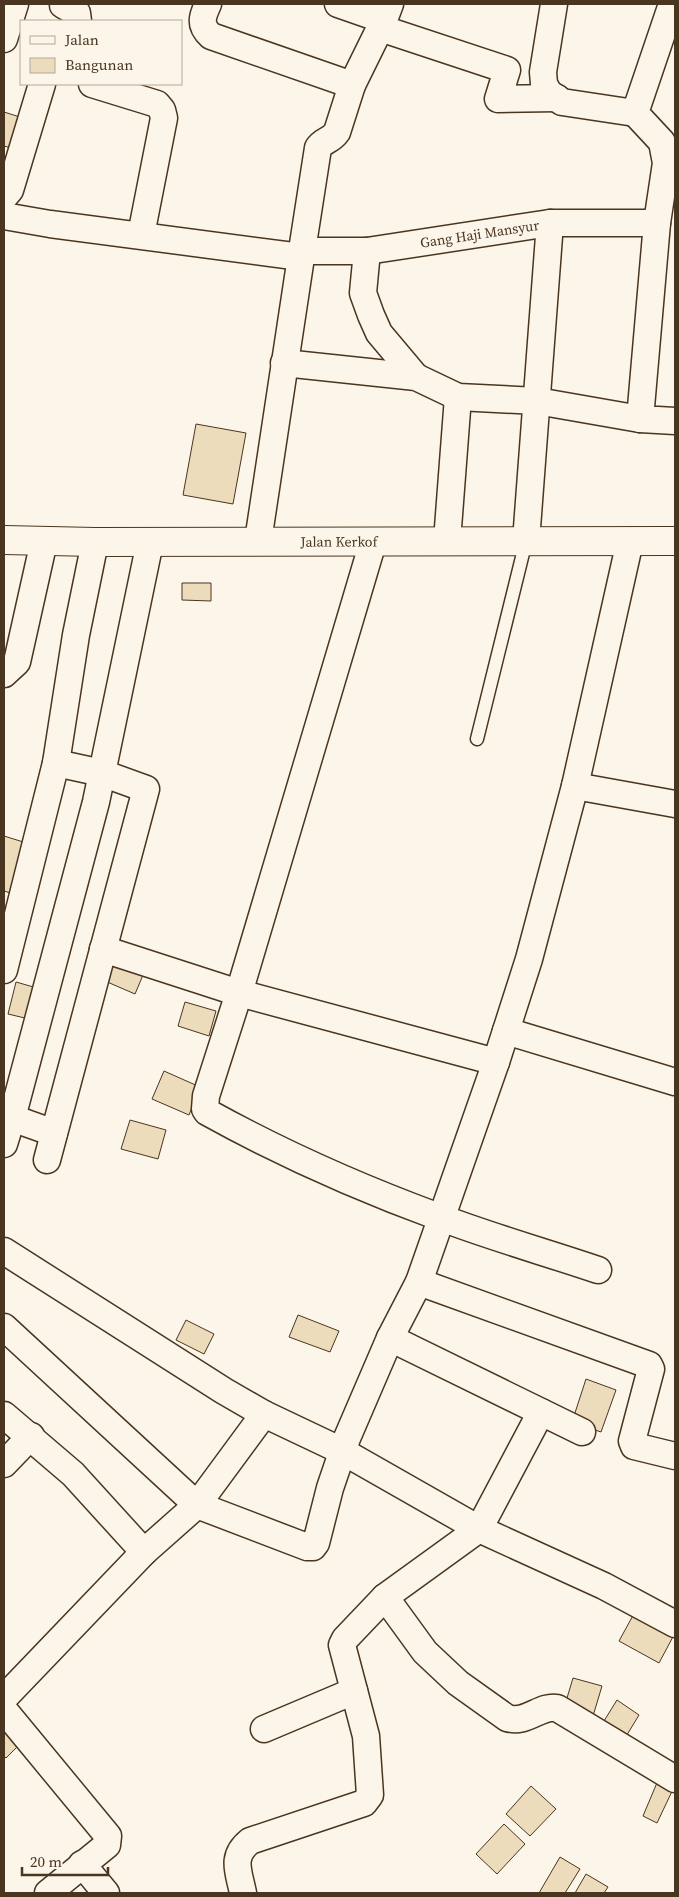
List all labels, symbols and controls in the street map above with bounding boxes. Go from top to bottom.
legend [20,20,182,85]
text: Jalan [64,29,99,50]
text: Bangunan [65,54,133,75]
street label: Gang Haji Mansyur [419,215,541,253]
street label: Jalan Kerkof [300,532,378,552]
scale bar [22,1844,109,1876]
text: 20 m [30,1851,62,1872]

